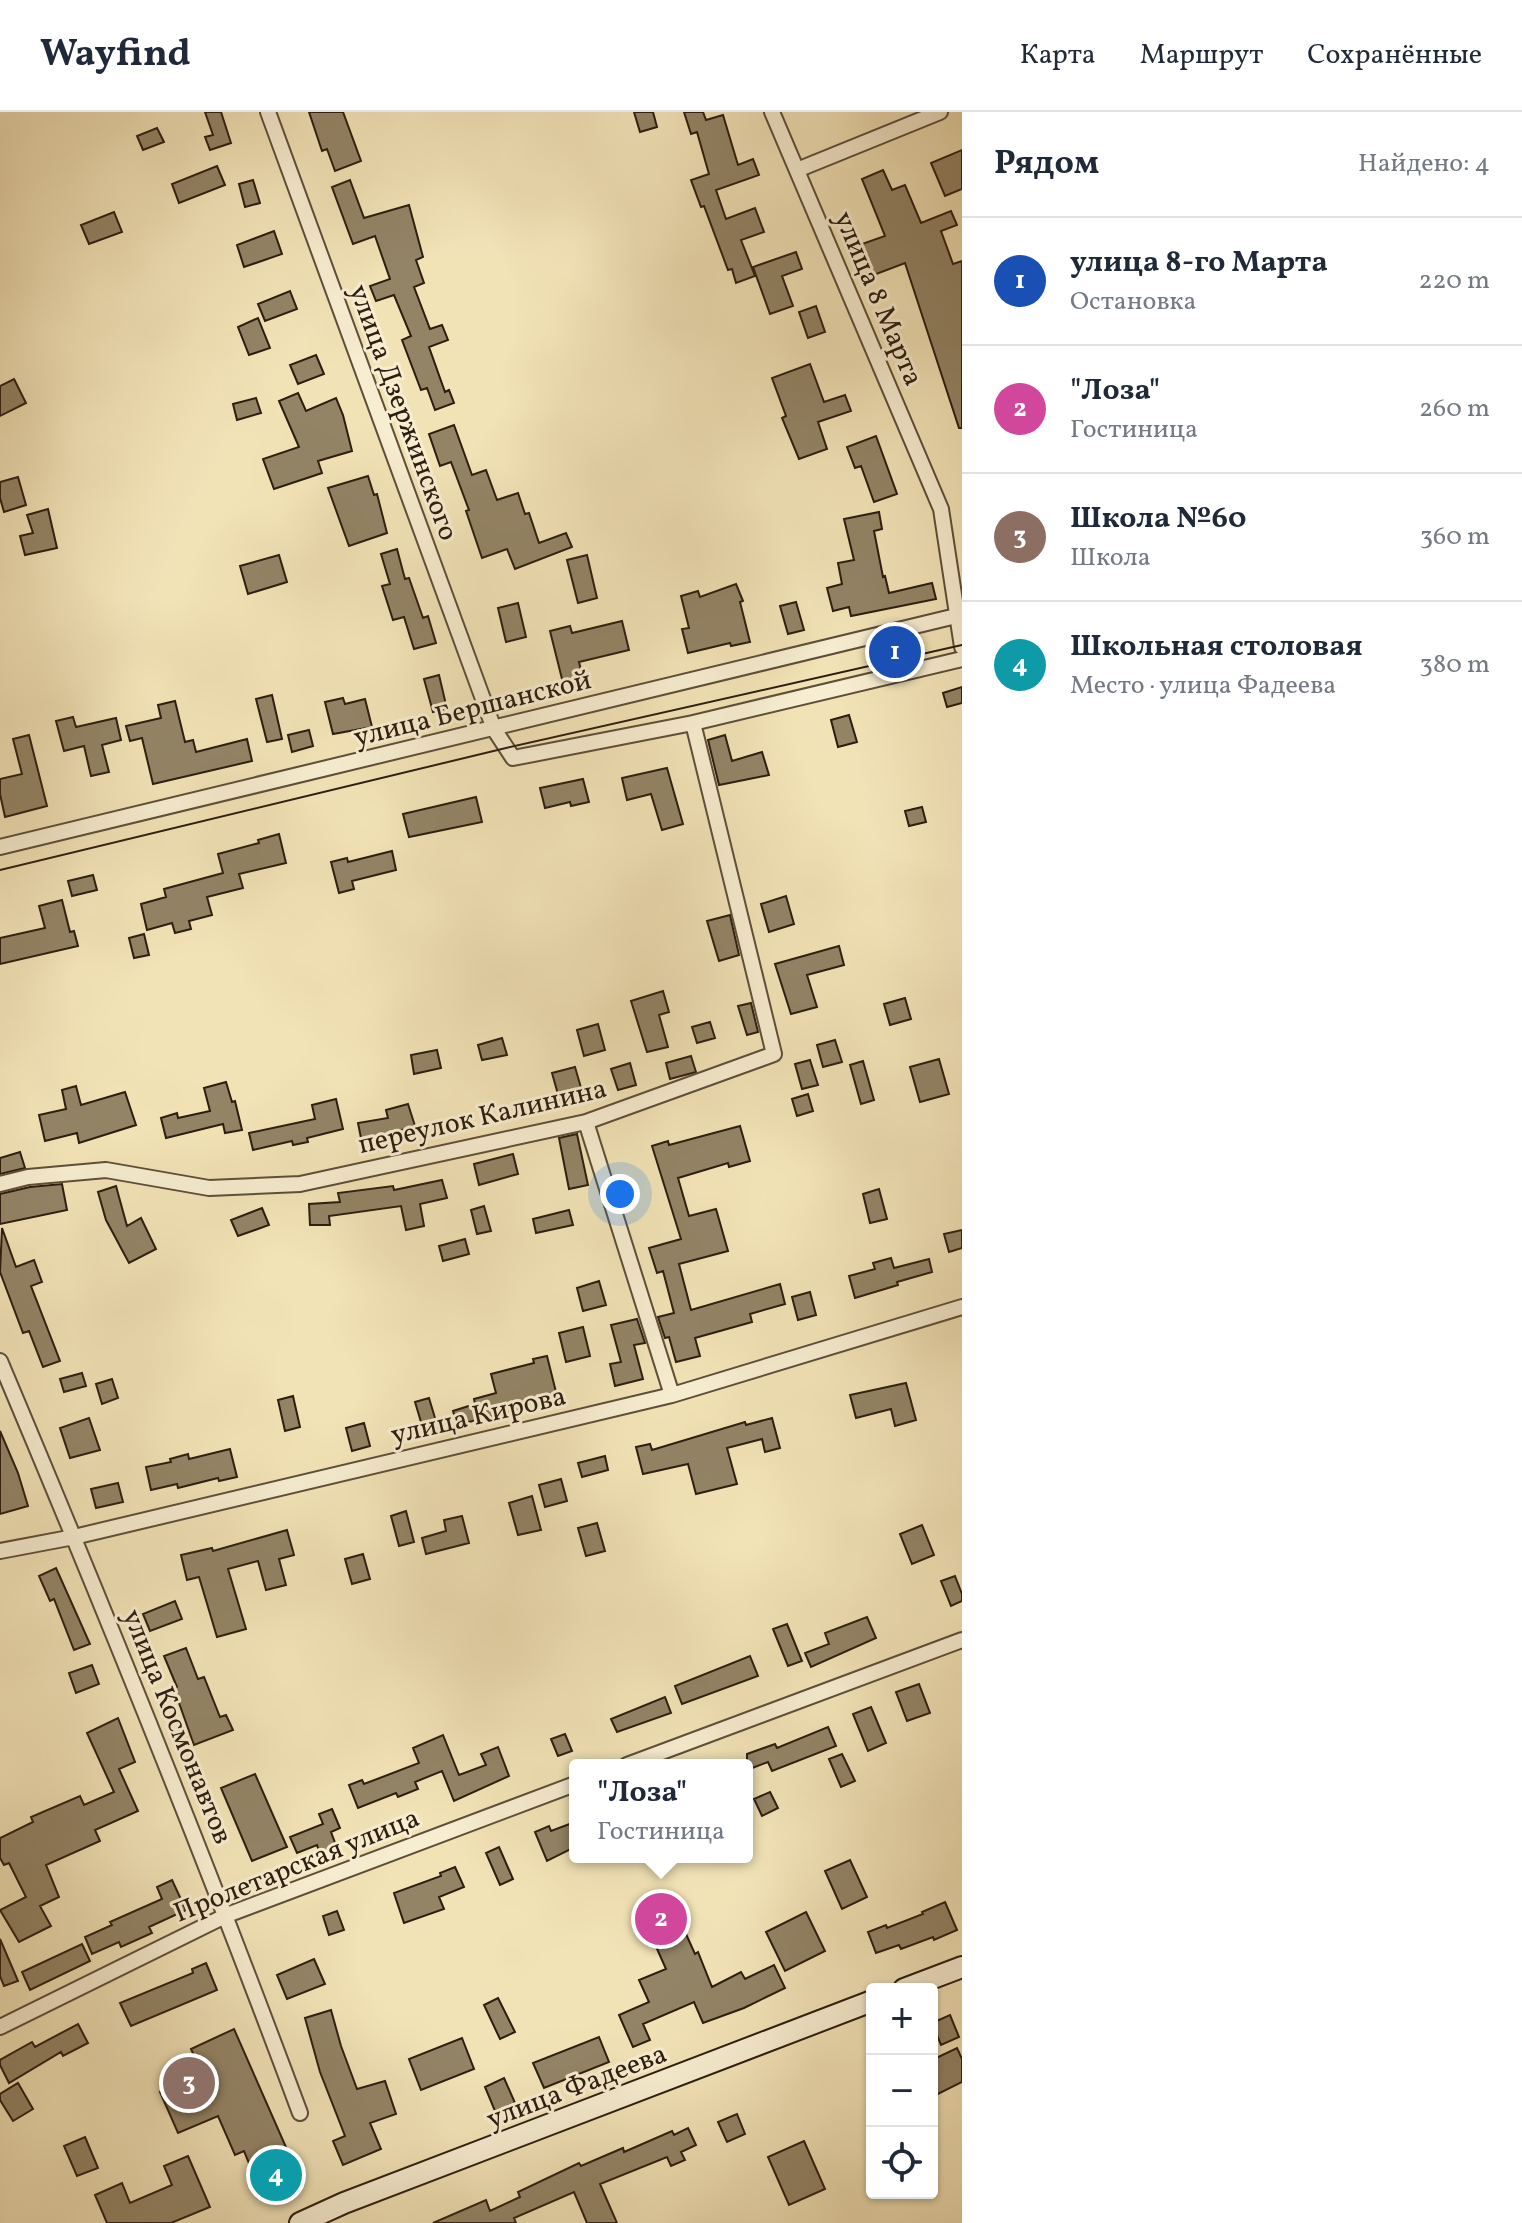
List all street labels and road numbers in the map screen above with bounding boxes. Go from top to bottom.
street label: улица 8 Марта [823,206,932,392]
street label: улица Дзержинского [338,279,467,546]
street label: улица Бершанской [350,661,595,758]
street label: переулок Калинина [354,1070,611,1165]
street label: улица Кирова [387,1377,570,1456]
street label: улица Космонавтов [112,1604,242,1850]
street label: Пролетарская улица [168,1799,426,1933]
street label: улица Фадеева [481,2035,673,2140]

